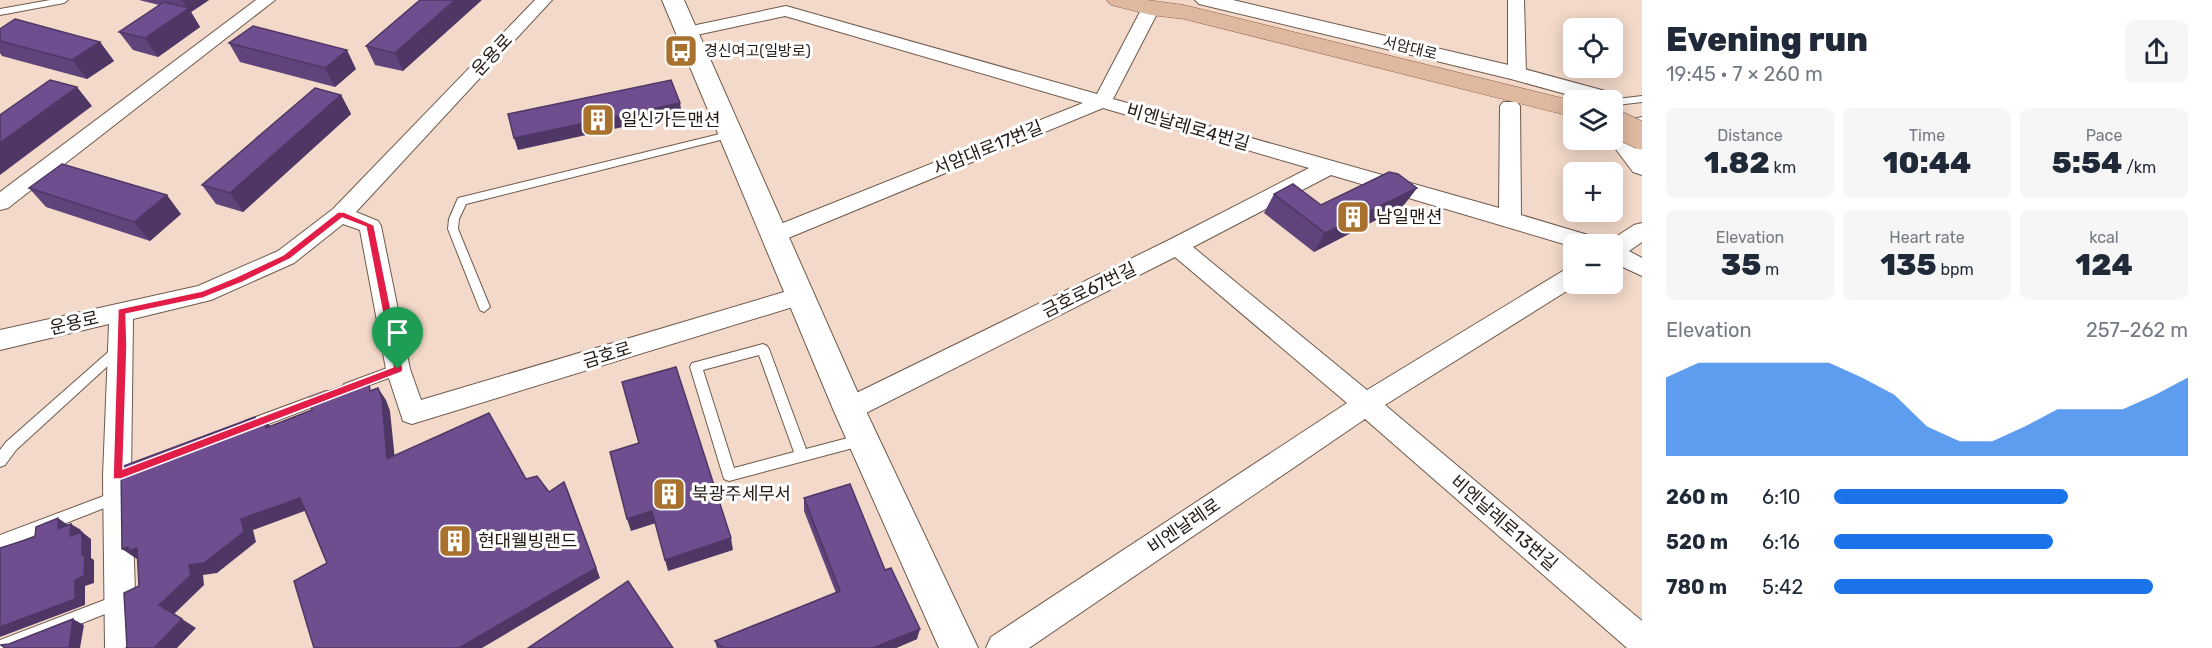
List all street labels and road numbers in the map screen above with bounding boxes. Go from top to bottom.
street label: 운용로 [467,29,517,81]
street label: 서암대로 [1381,33,1439,63]
street label: 비엔날레로4번길 [1124,99,1252,155]
street label: 서암대로17번길 [930,116,1046,180]
street label: 금호로67번길 [1038,258,1140,322]
street label: 운용로 [47,307,101,339]
street label: 금호로 [580,337,634,373]
street label: 비엔날레로13번길 [1446,471,1562,575]
street label: 비엔날레로 [1144,494,1224,558]

